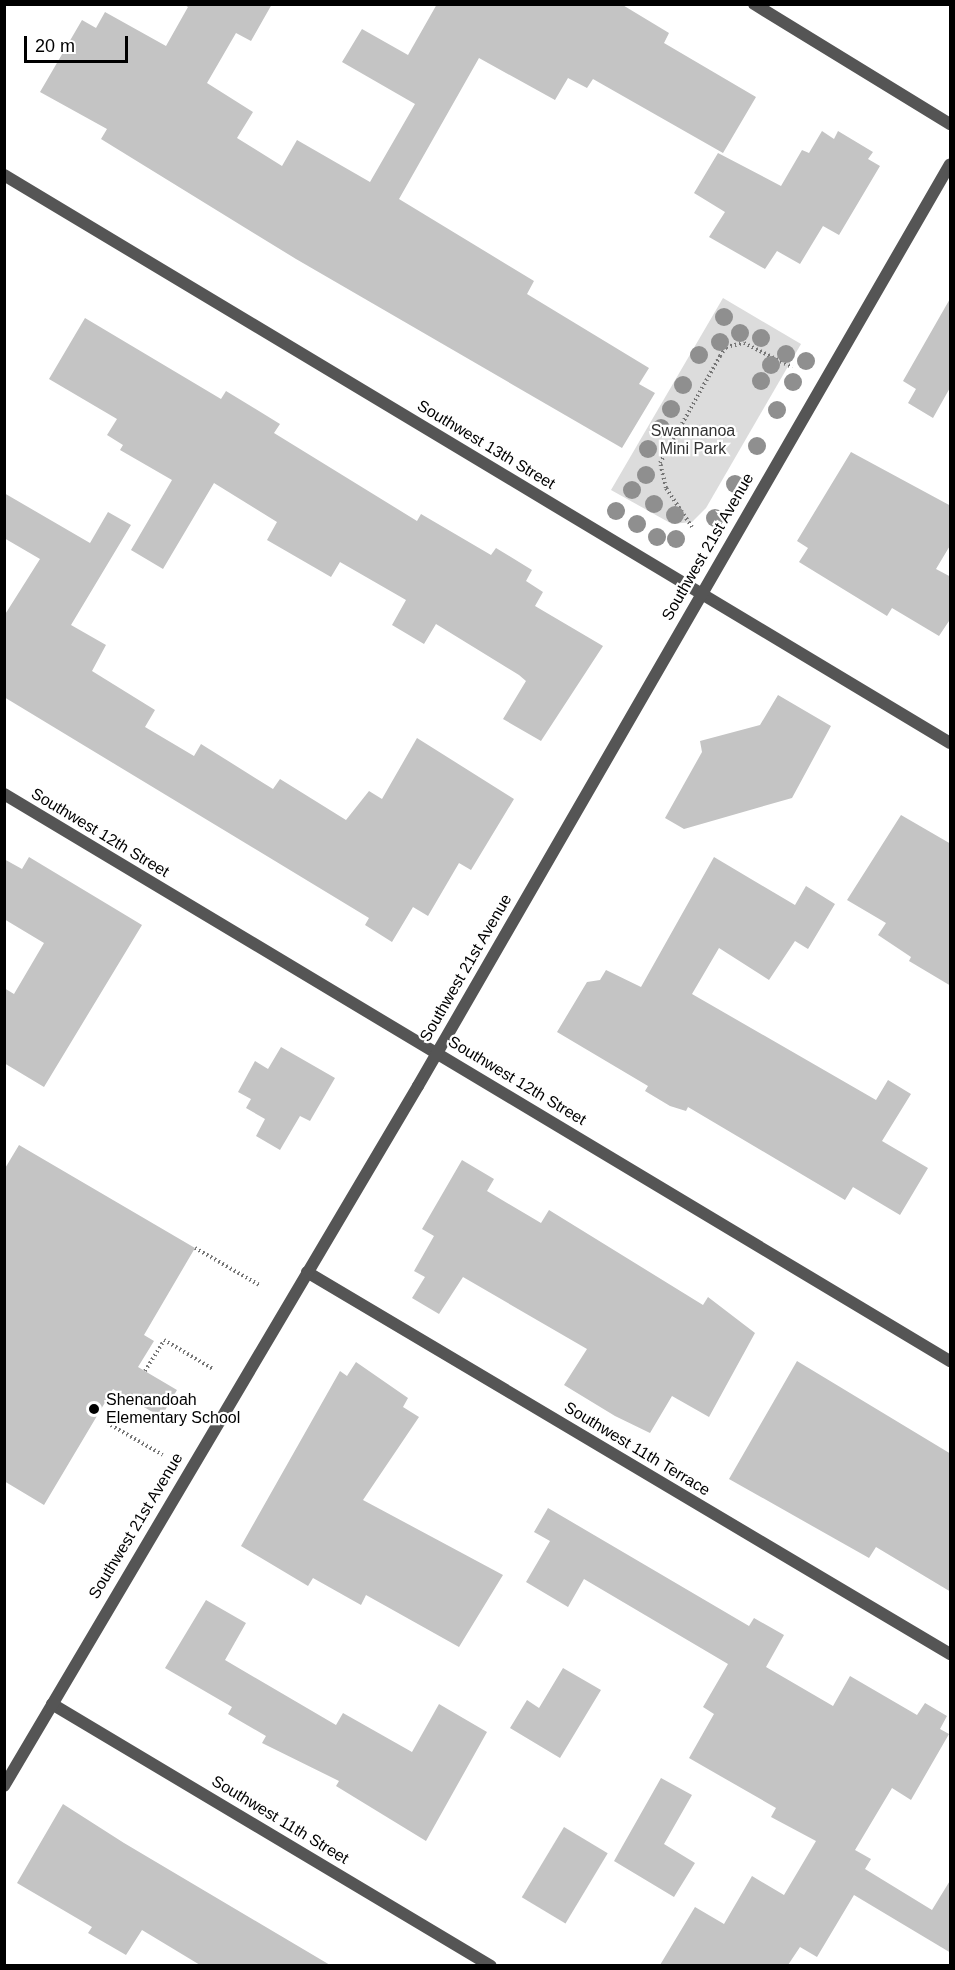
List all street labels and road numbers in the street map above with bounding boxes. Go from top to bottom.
street label: Southwest 13th Street [414,396,558,494]
street label: Southwest 21st Avenue [658,470,758,624]
street label: Southwest 12th Street [28,784,172,882]
street label: Southwest 21st Avenue [416,891,516,1045]
street label: Southwest 12th Street [445,1032,589,1130]
street label: Southwest 11th Terrace [561,1398,713,1500]
street label: Southwest 21st Avenue [85,1449,187,1603]
street label: Southwest 11th Street [208,1772,352,1868]

